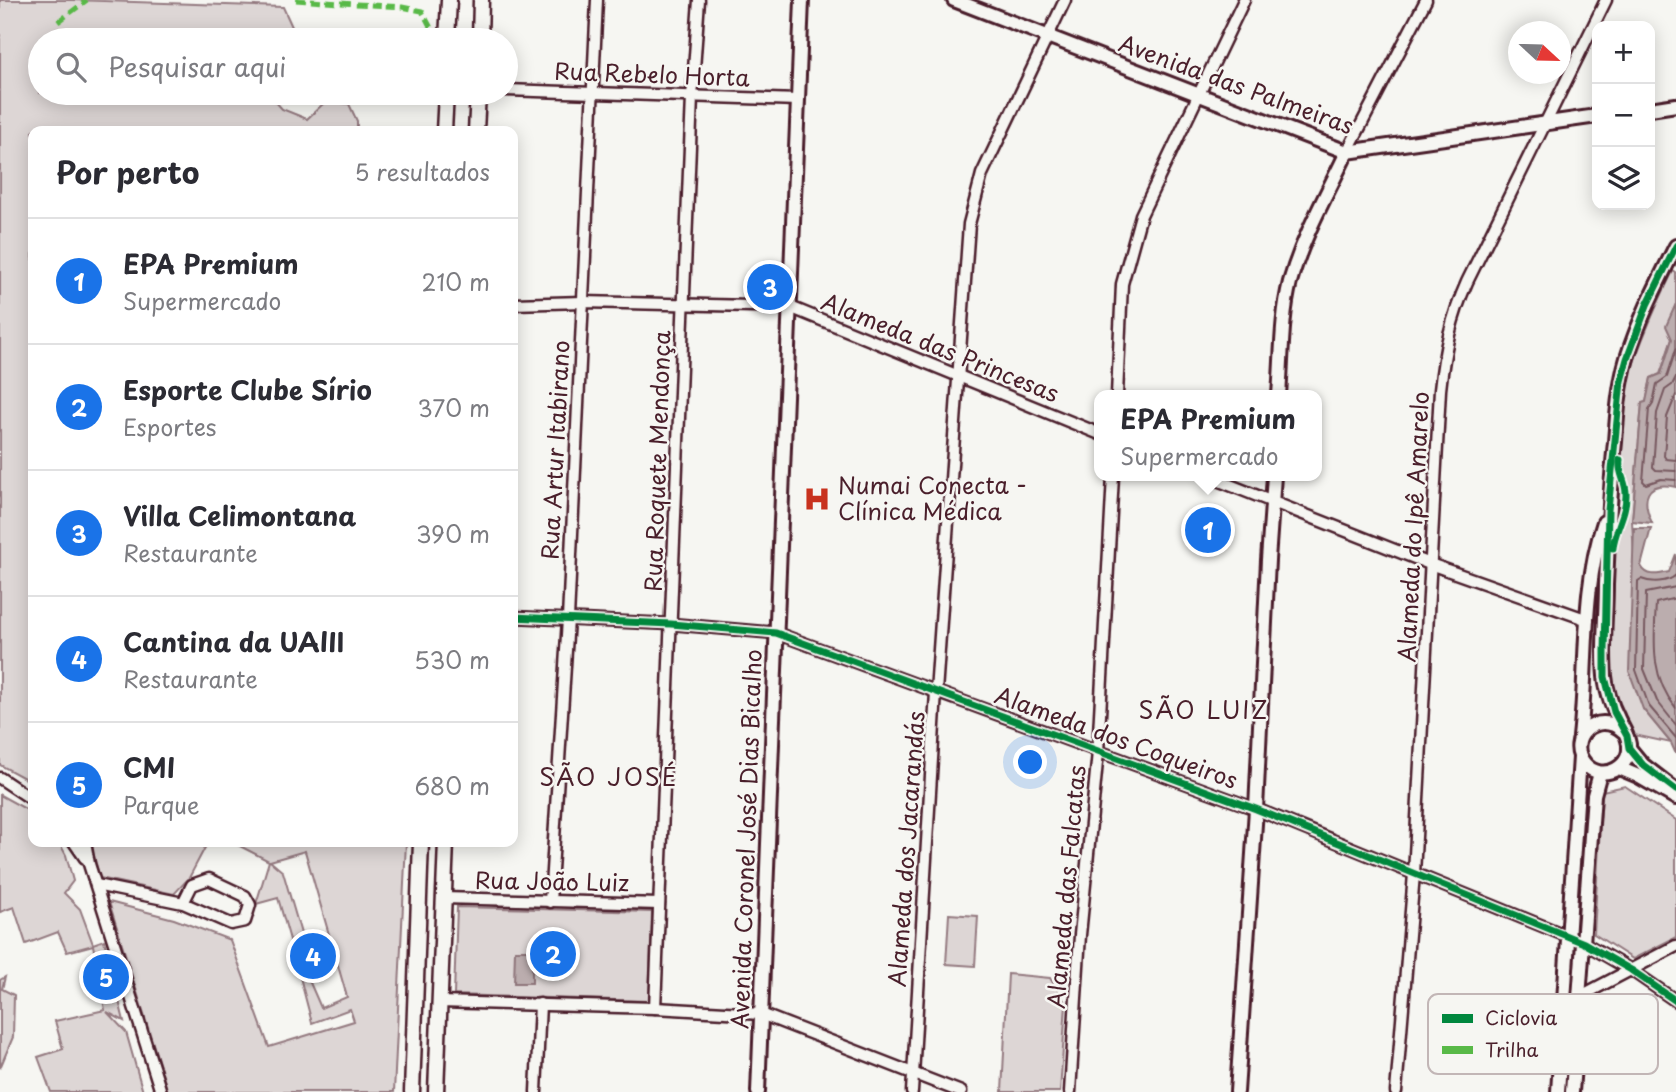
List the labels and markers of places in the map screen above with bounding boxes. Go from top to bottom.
pin: 3 [747,261,793,313]
place label: Numai Conecta - Clínica Médica [838,467,1027,528]
hospital icon: Numai Conecta - Clínica Médica [802,484,832,514]
pin: 1 [1185,504,1231,556]
pin: 2 [530,928,576,980]
pin: 4 [290,930,336,982]
pin: 5 [83,951,129,1003]

